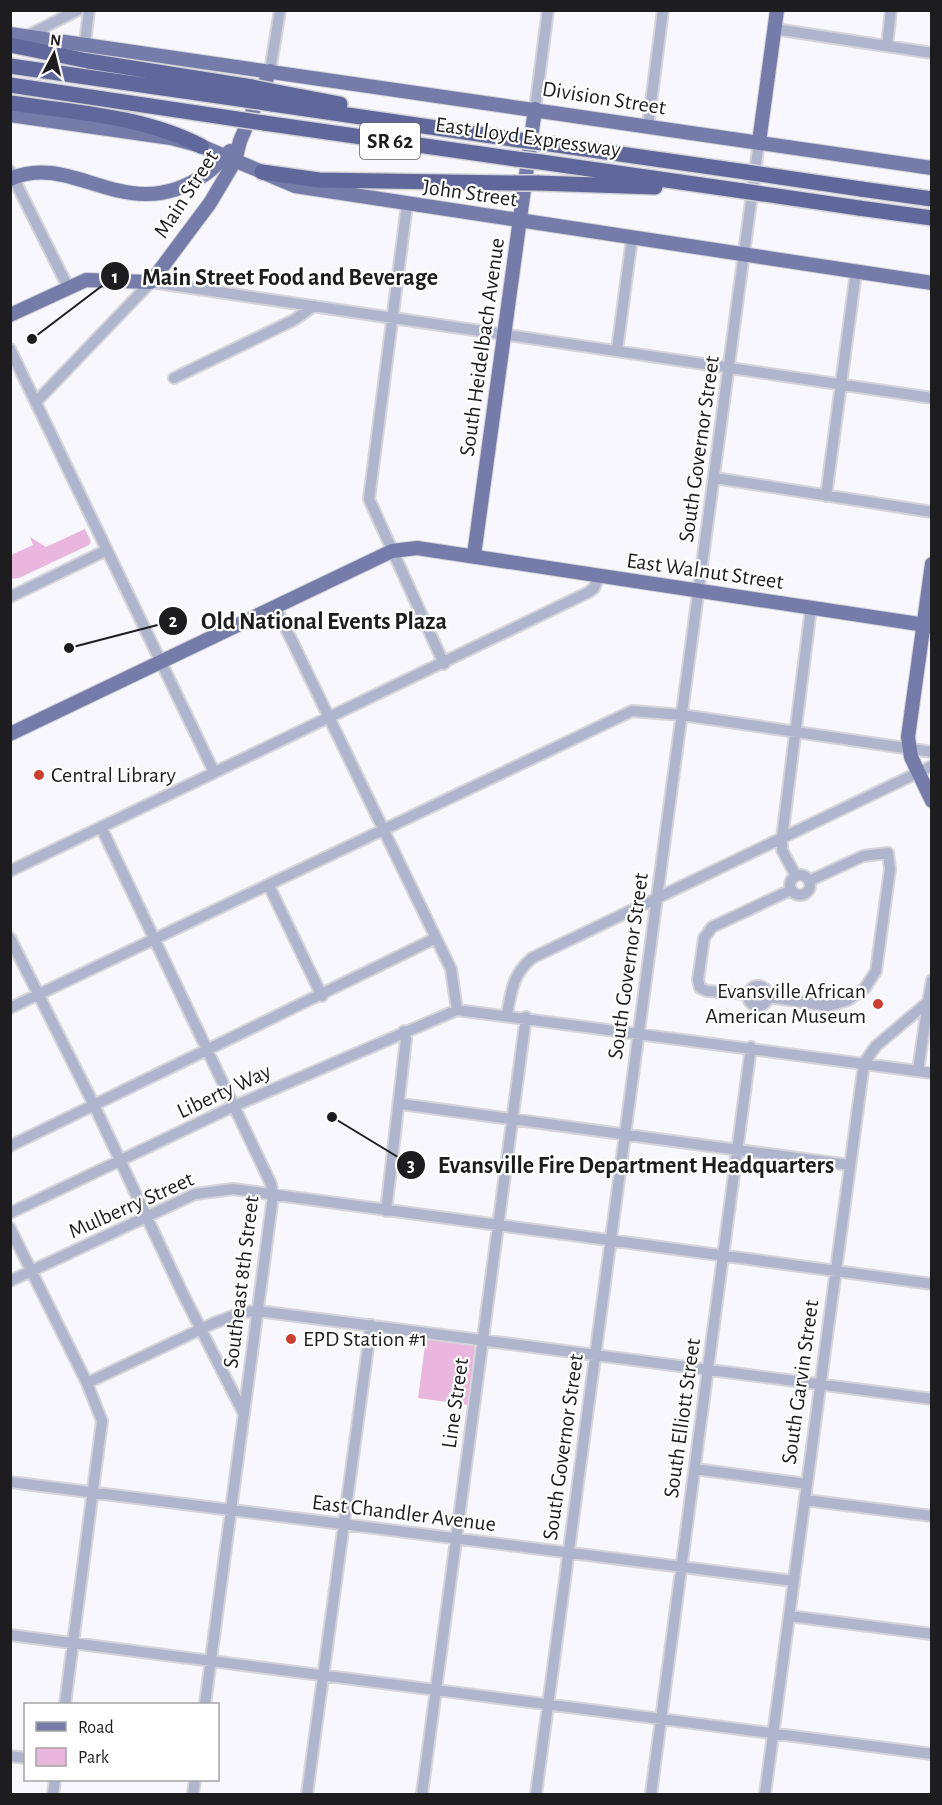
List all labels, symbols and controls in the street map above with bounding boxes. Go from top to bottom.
north arrow [24,24,84,84]
text: N [49,31,62,49]
street label: Division Street [541,77,667,119]
street label: East Lloyd Expressway [434,113,623,161]
road number: SR 62 [360,123,420,159]
street label: Main Street [150,146,222,242]
street label: John Street [421,175,519,211]
street label: South Heidelbach Avenue [456,236,508,458]
callout: Main Street Food and Beverage [100,255,450,297]
text: Main Street Food and Beverage [142,266,438,290]
text: 1 [112,269,118,287]
street label: South Governor Street [675,354,723,544]
street label: East Walnut Street [625,549,785,593]
callout: Old National Events Plaza [158,600,459,642]
text: Old National Events Plaza [201,610,447,634]
text: 2 [169,613,178,631]
place label: Central Library [51,764,176,786]
marker: Central Library [32,768,46,782]
street label: South Governor Street [604,871,652,1061]
place label: Evansville African American Museum [705,980,866,1027]
marker: Evansville African American Museum [871,997,885,1011]
street label: Liberty Way [174,1059,275,1122]
callout: Evansville Fire Department Headquarters [396,1144,847,1186]
text: Evansville Fire Department Headquarters [438,1154,834,1178]
text: 3 [407,1157,415,1175]
street label: Mulberry Street [65,1168,197,1242]
street label: Southeast 8th Street [219,1194,263,1370]
street label: South Garvin Street [778,1298,822,1466]
place label: EPD Station #1 [303,1328,427,1350]
marker: EPD Station #1 [284,1332,298,1346]
street label: South Elliott Street [660,1337,704,1499]
street label: South Governor Street [539,1352,587,1542]
street label: Line Street [438,1356,472,1450]
street label: East Chandler Avenue [311,1491,497,1535]
legend [24,1703,219,1781]
text: Road [78,1719,114,1737]
text: Park [78,1749,110,1767]

